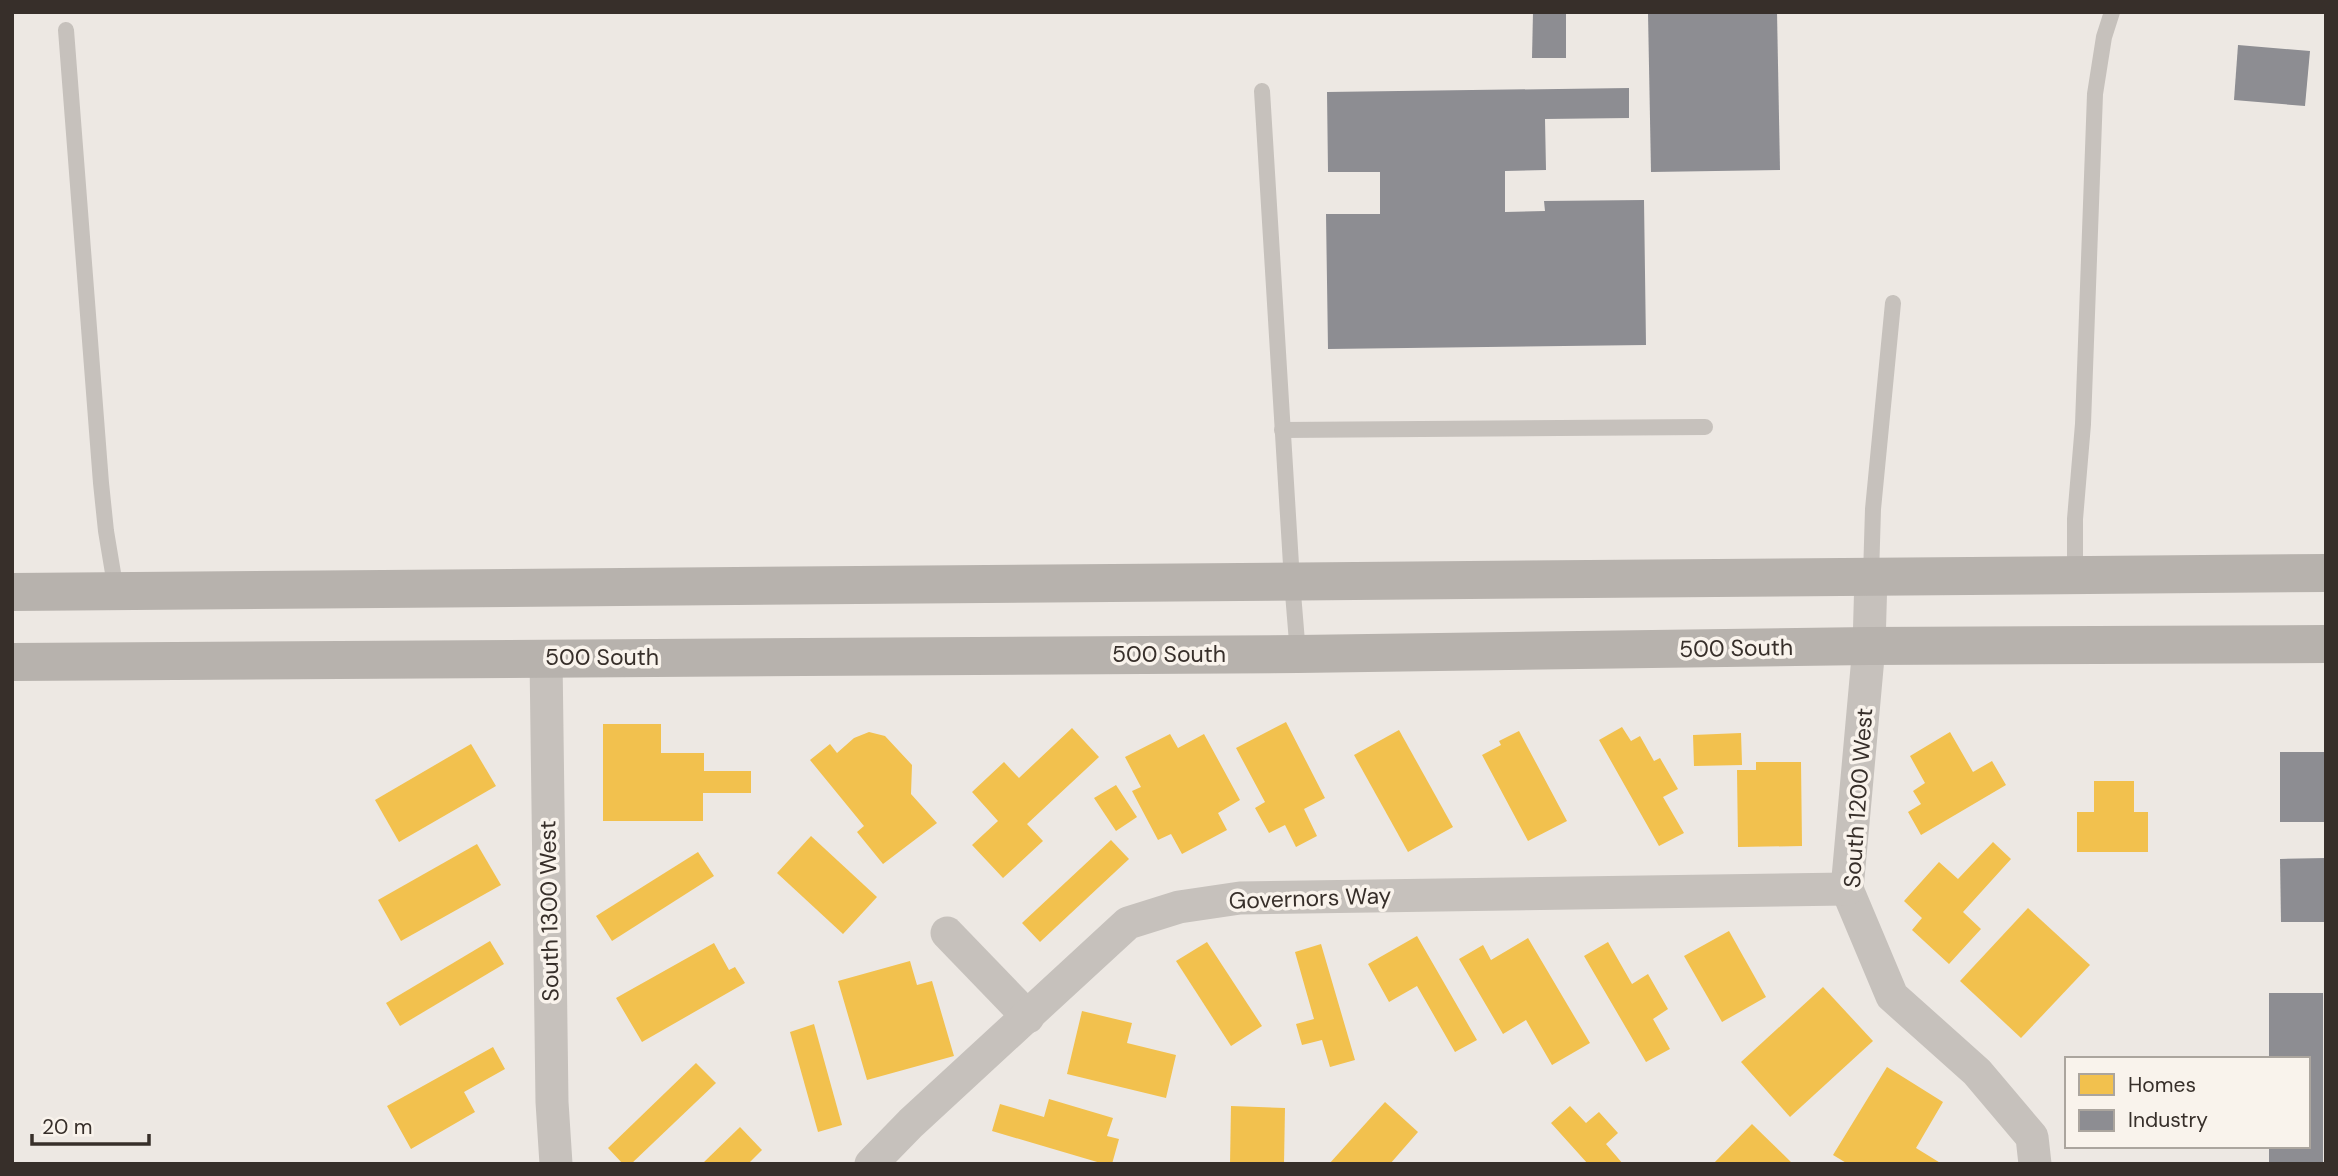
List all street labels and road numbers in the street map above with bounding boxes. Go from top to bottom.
street label: 500 South [1679,632,1793,664]
street label: 500 South [1112,639,1226,669]
street label: 500 South [545,642,659,672]
street label: South 1200 West [1837,707,1879,889]
street label: South 1300 West [532,820,566,1002]
street label: Governors Way [1228,880,1392,916]

